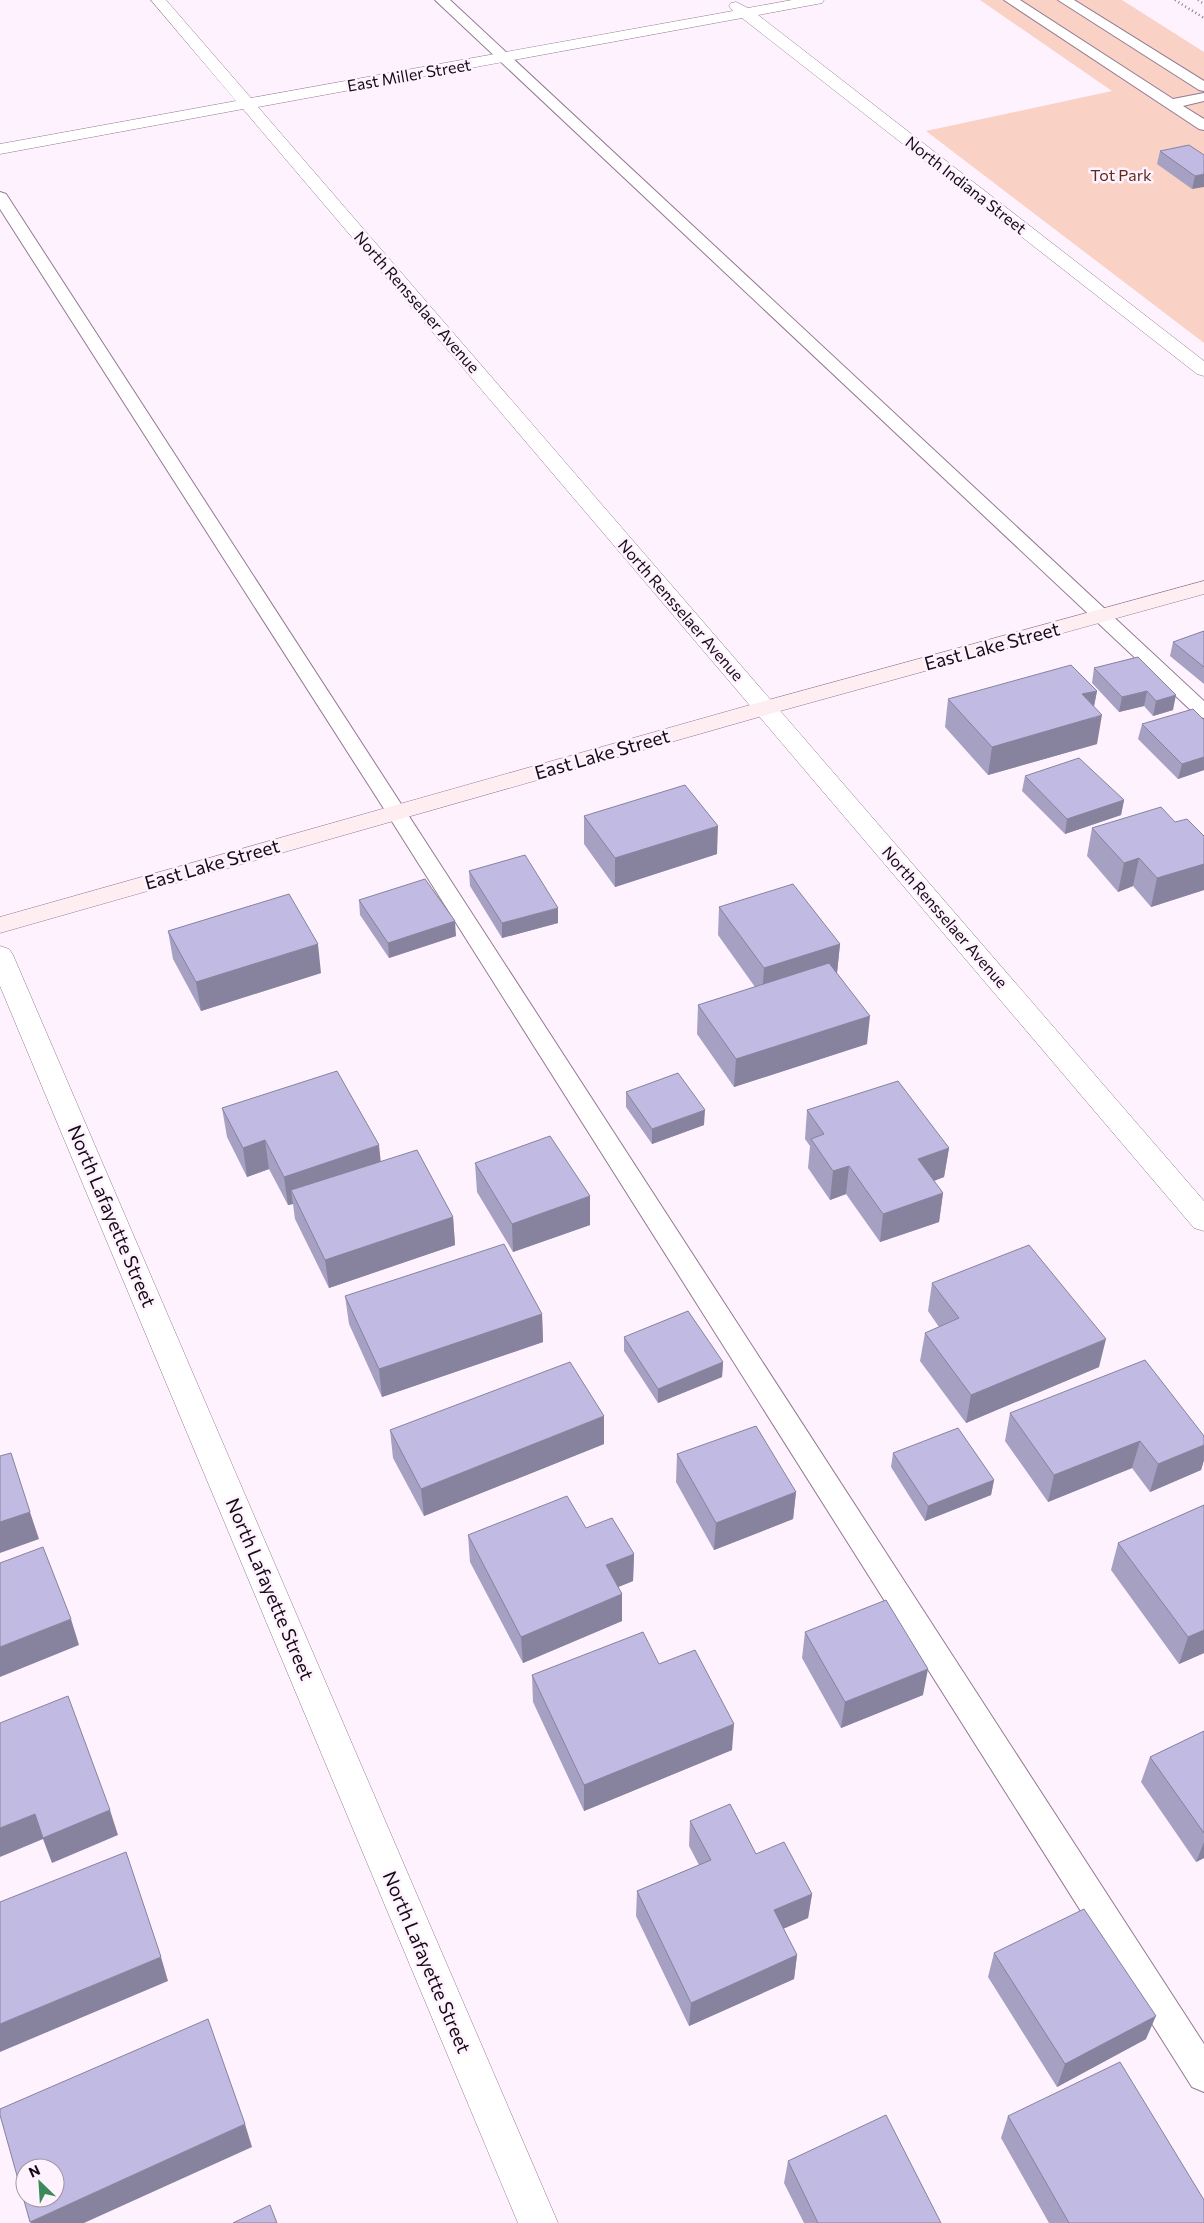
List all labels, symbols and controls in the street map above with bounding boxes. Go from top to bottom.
street label: East Miller Street [346,54,473,95]
street label: North Indiana Street [902,132,1031,238]
park label: Tot Park [1090,165,1152,184]
street label: North Rensselaer Avenue [351,227,484,376]
street label: North Rensselaer Avenue [615,535,748,684]
street label: East Lake Street [922,616,1062,675]
street label: East Lake Street [532,723,672,784]
street label: East Lake Street [142,833,282,894]
street label: North Rensselaer Avenue [879,842,1012,991]
street label: North Lafayette Street [64,1121,161,1311]
street label: North Lafayette Street [222,1494,319,1684]
street label: North Lafayette Street [379,1867,476,2057]
north arrow [15,2158,65,2208]
text: N [26,2161,43,2181]

